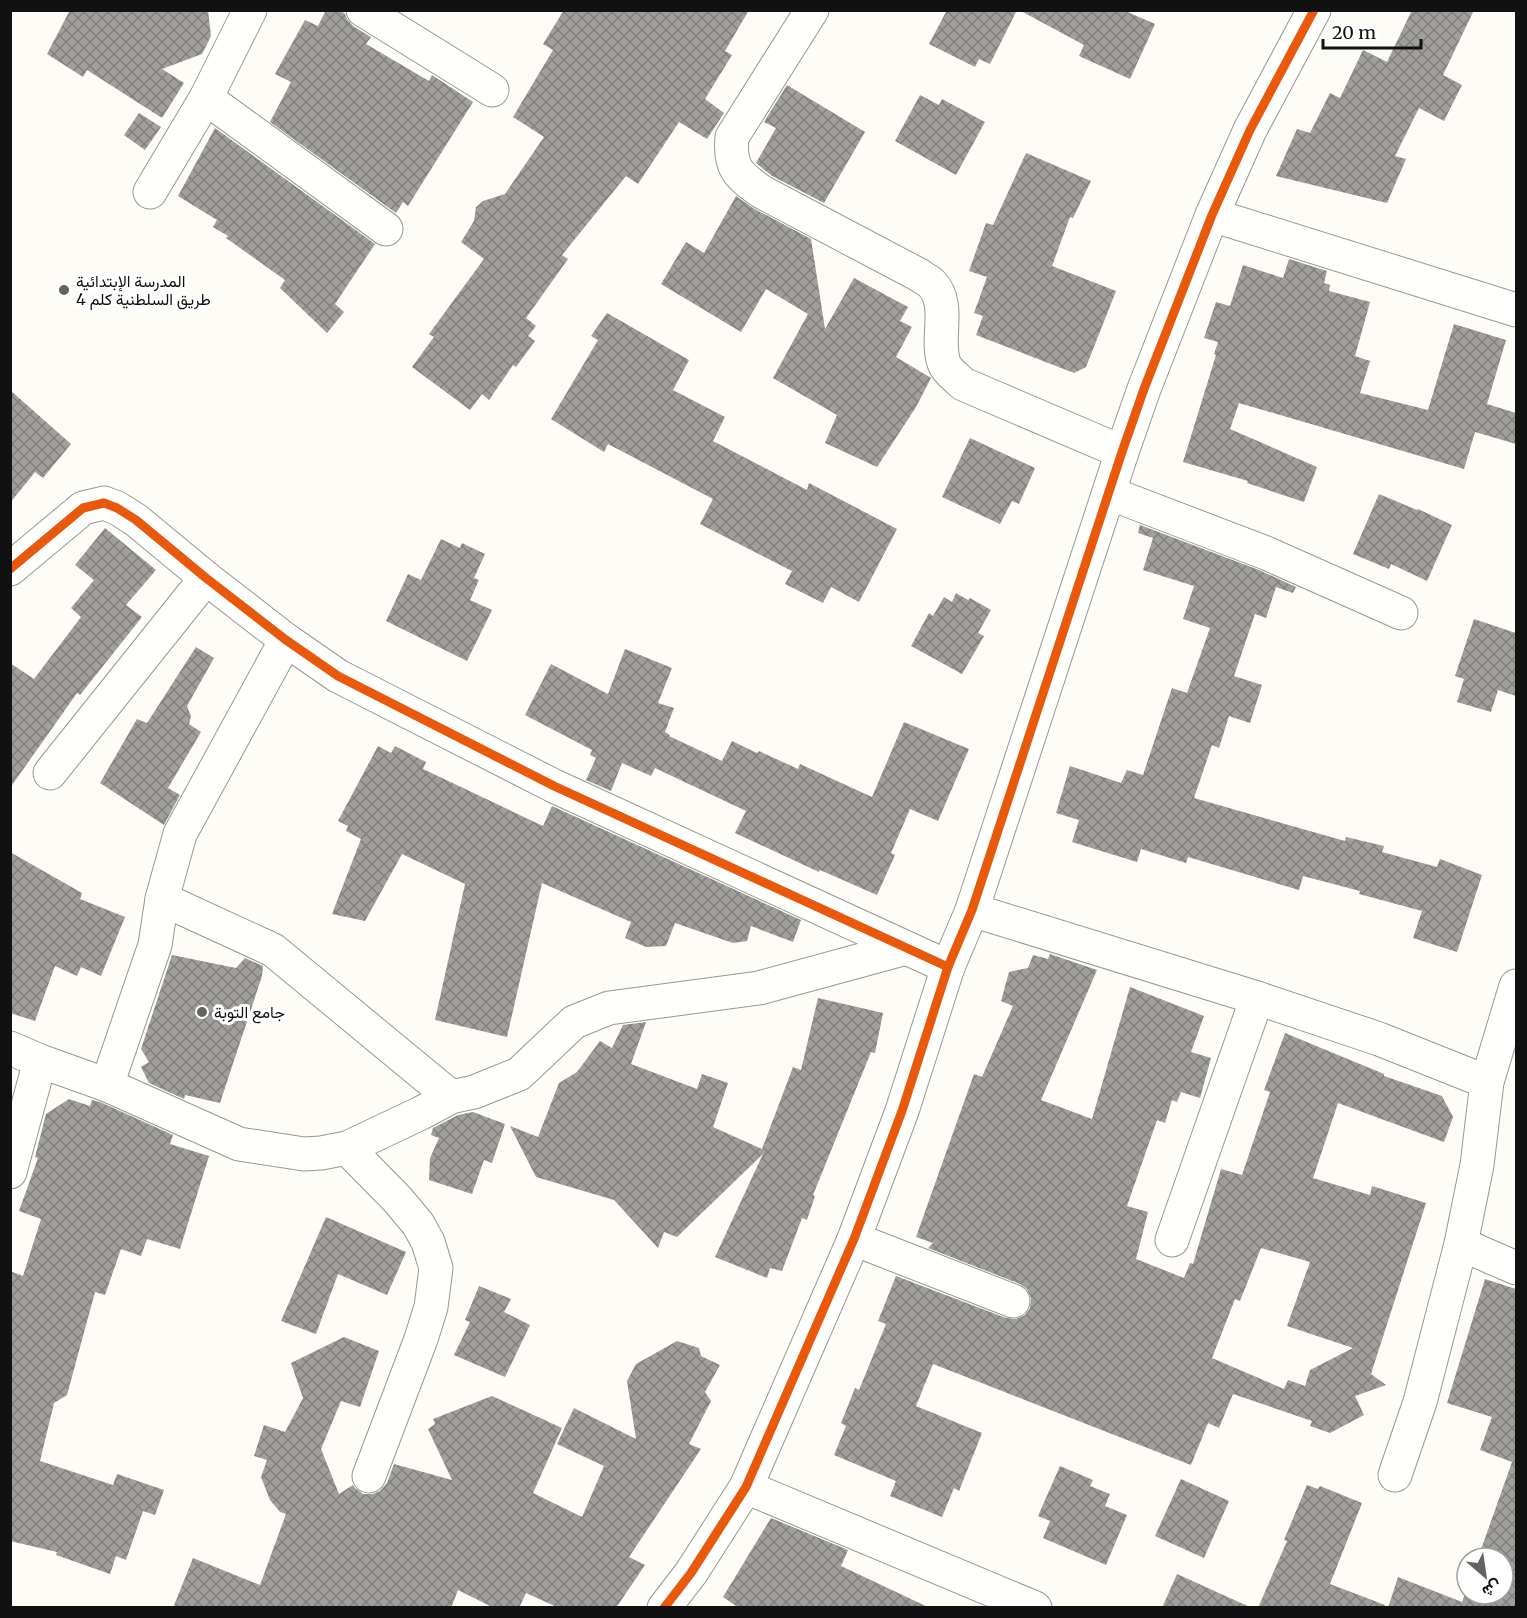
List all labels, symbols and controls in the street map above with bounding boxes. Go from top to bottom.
scale bar [1323,12,1420,50]
text: 20 m [1332,21,1376,44]
place label: المدرسة الإبتدائية طريق السلطنية كلم 4 [76,271,211,310]
marker: المدرسة الإبتدائية طريق السلطنية كلم 4 [57,283,71,297]
place label: جامع التوبة [214,1002,285,1024]
marker: جامع التوبة [195,1005,209,1019]
north arrow [1455,1546,1515,1606]
text: ش [1479,1576,1506,1603]

